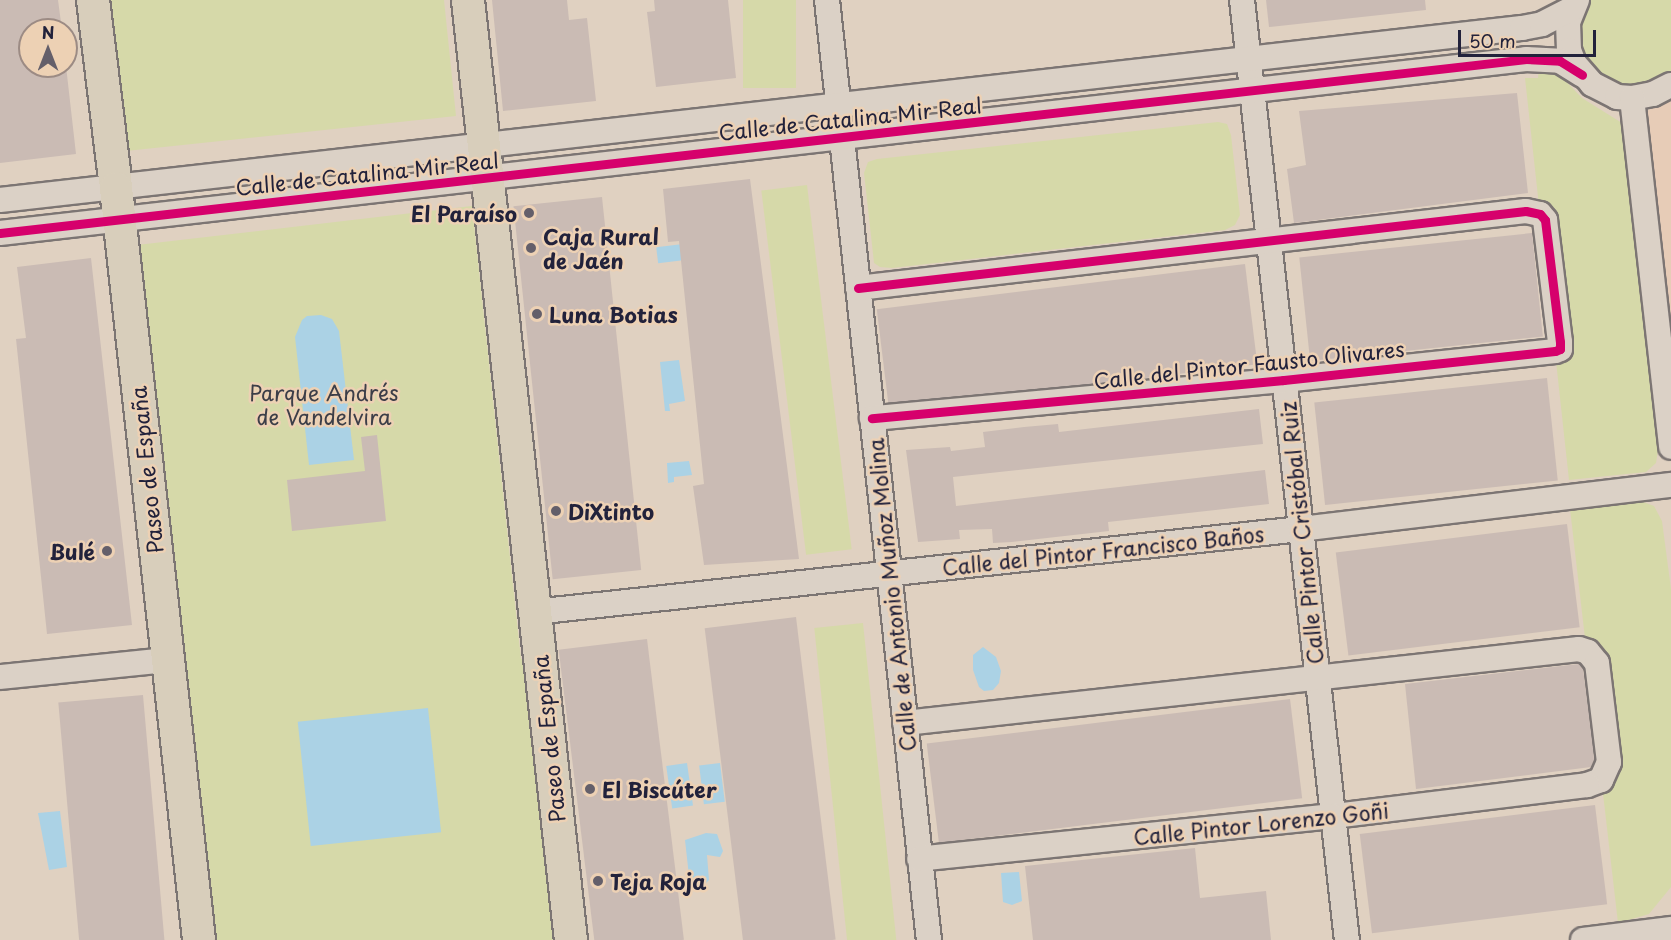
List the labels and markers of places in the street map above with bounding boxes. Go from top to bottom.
place label: El Paraíso [410,200,517,226]
marker: El Paraíso [522,206,536,220]
place label: Caja Rural de Jaén [543,223,659,273]
marker: Caja Rural de Jaén [524,241,538,255]
place label: Luna Botias [549,301,677,327]
marker: Luna Botias [530,307,544,321]
place label: DiXtinto [568,498,654,524]
marker: DiXtinto [549,504,563,518]
place label: Bulé [49,538,95,564]
marker: Bulé [100,544,114,558]
place label: El Biscúter [602,776,717,802]
marker: El Biscúter [583,782,597,796]
place label: Teja Roja [610,868,706,894]
marker: Teja Roja [591,874,605,888]

